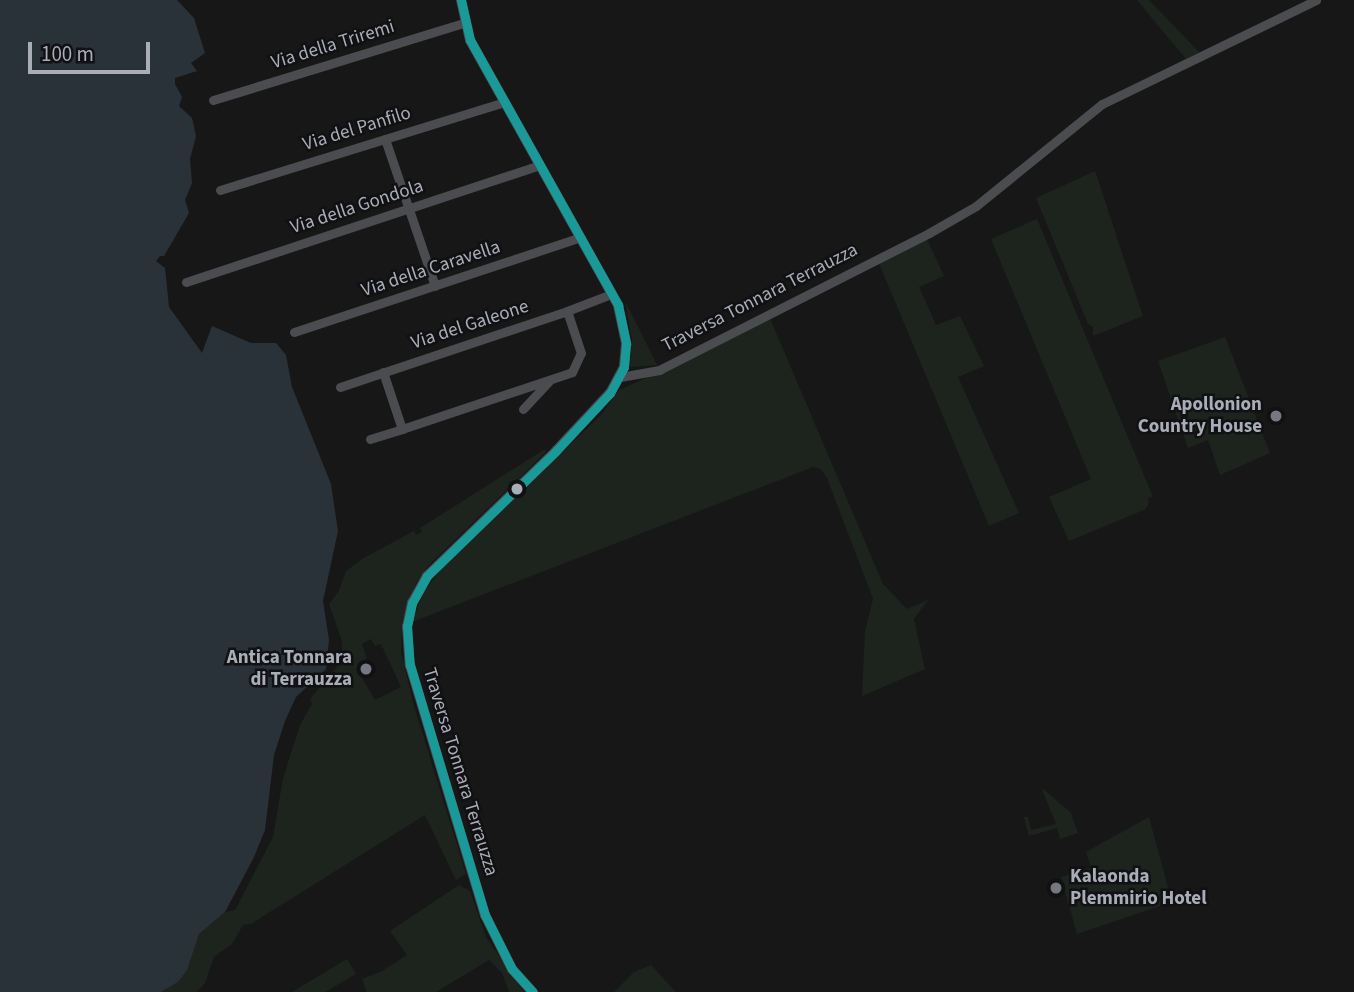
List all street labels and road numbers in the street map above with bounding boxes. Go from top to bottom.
street label: Via della Triremi [269,15,397,75]
street label: Via del Panfilo [300,102,414,156]
street label: Via della Gondola [288,175,426,239]
street label: Via della Caravella [359,236,503,302]
street label: Traversa Tonnara Terrauzza [658,239,862,357]
street label: Via del Galeone [408,295,532,355]
street label: Traversa Tonnara Terrauzza [417,665,503,879]

